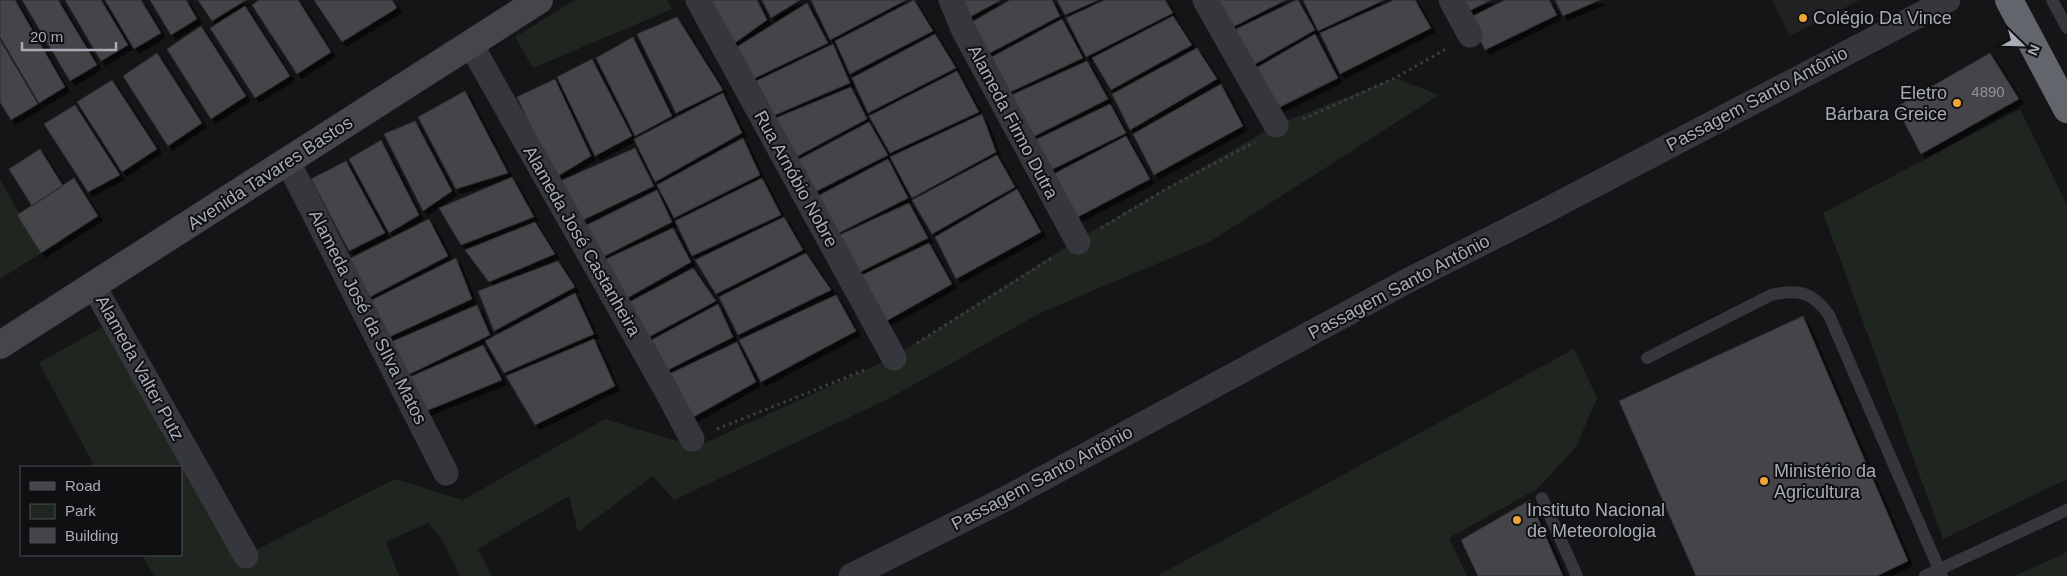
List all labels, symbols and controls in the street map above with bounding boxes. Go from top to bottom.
place label: Colégio Da Vince [1813,8,1952,28]
marker: Colégio Da Vince [1797,12,1809,24]
scale bar [22,20,116,52]
north arrow [1997,20,2047,70]
text: 20 m [30,28,63,45]
street label: Alameda Firmo Dutra [964,42,1062,203]
text: N [2025,42,2043,58]
street label: Passagem Santo Antônio [1663,43,1851,155]
place label: Eletro Bárbara Greice [1825,83,1947,124]
house number: 4890 [1971,83,2005,100]
marker: Eletro Bárbara Greice [1951,97,1963,109]
street label: Rua Arnóbio Nobre [750,107,842,251]
street label: Avenida Tavares Bastos [184,112,356,234]
street label: Alameda José Castanheira [519,142,645,340]
street label: Alameda José da SIlva Matos [305,206,431,428]
street label: Passagem Santo Antônio [1305,231,1493,343]
street label: Alameda Valter Putz [92,292,188,444]
street label: Passagem Santo Antônio [948,422,1136,534]
place label: Ministério da Agricultura [1774,461,1877,502]
legend [20,466,182,556]
marker: Ministério da Agricultura [1758,475,1770,487]
text: Road [65,477,101,494]
place label: Instituto Nacional de Meteorologia [1527,500,1665,541]
text: Park [65,502,96,519]
marker: Instituto Nacional de Meteorologia [1511,514,1523,526]
text: Building [65,527,118,544]

